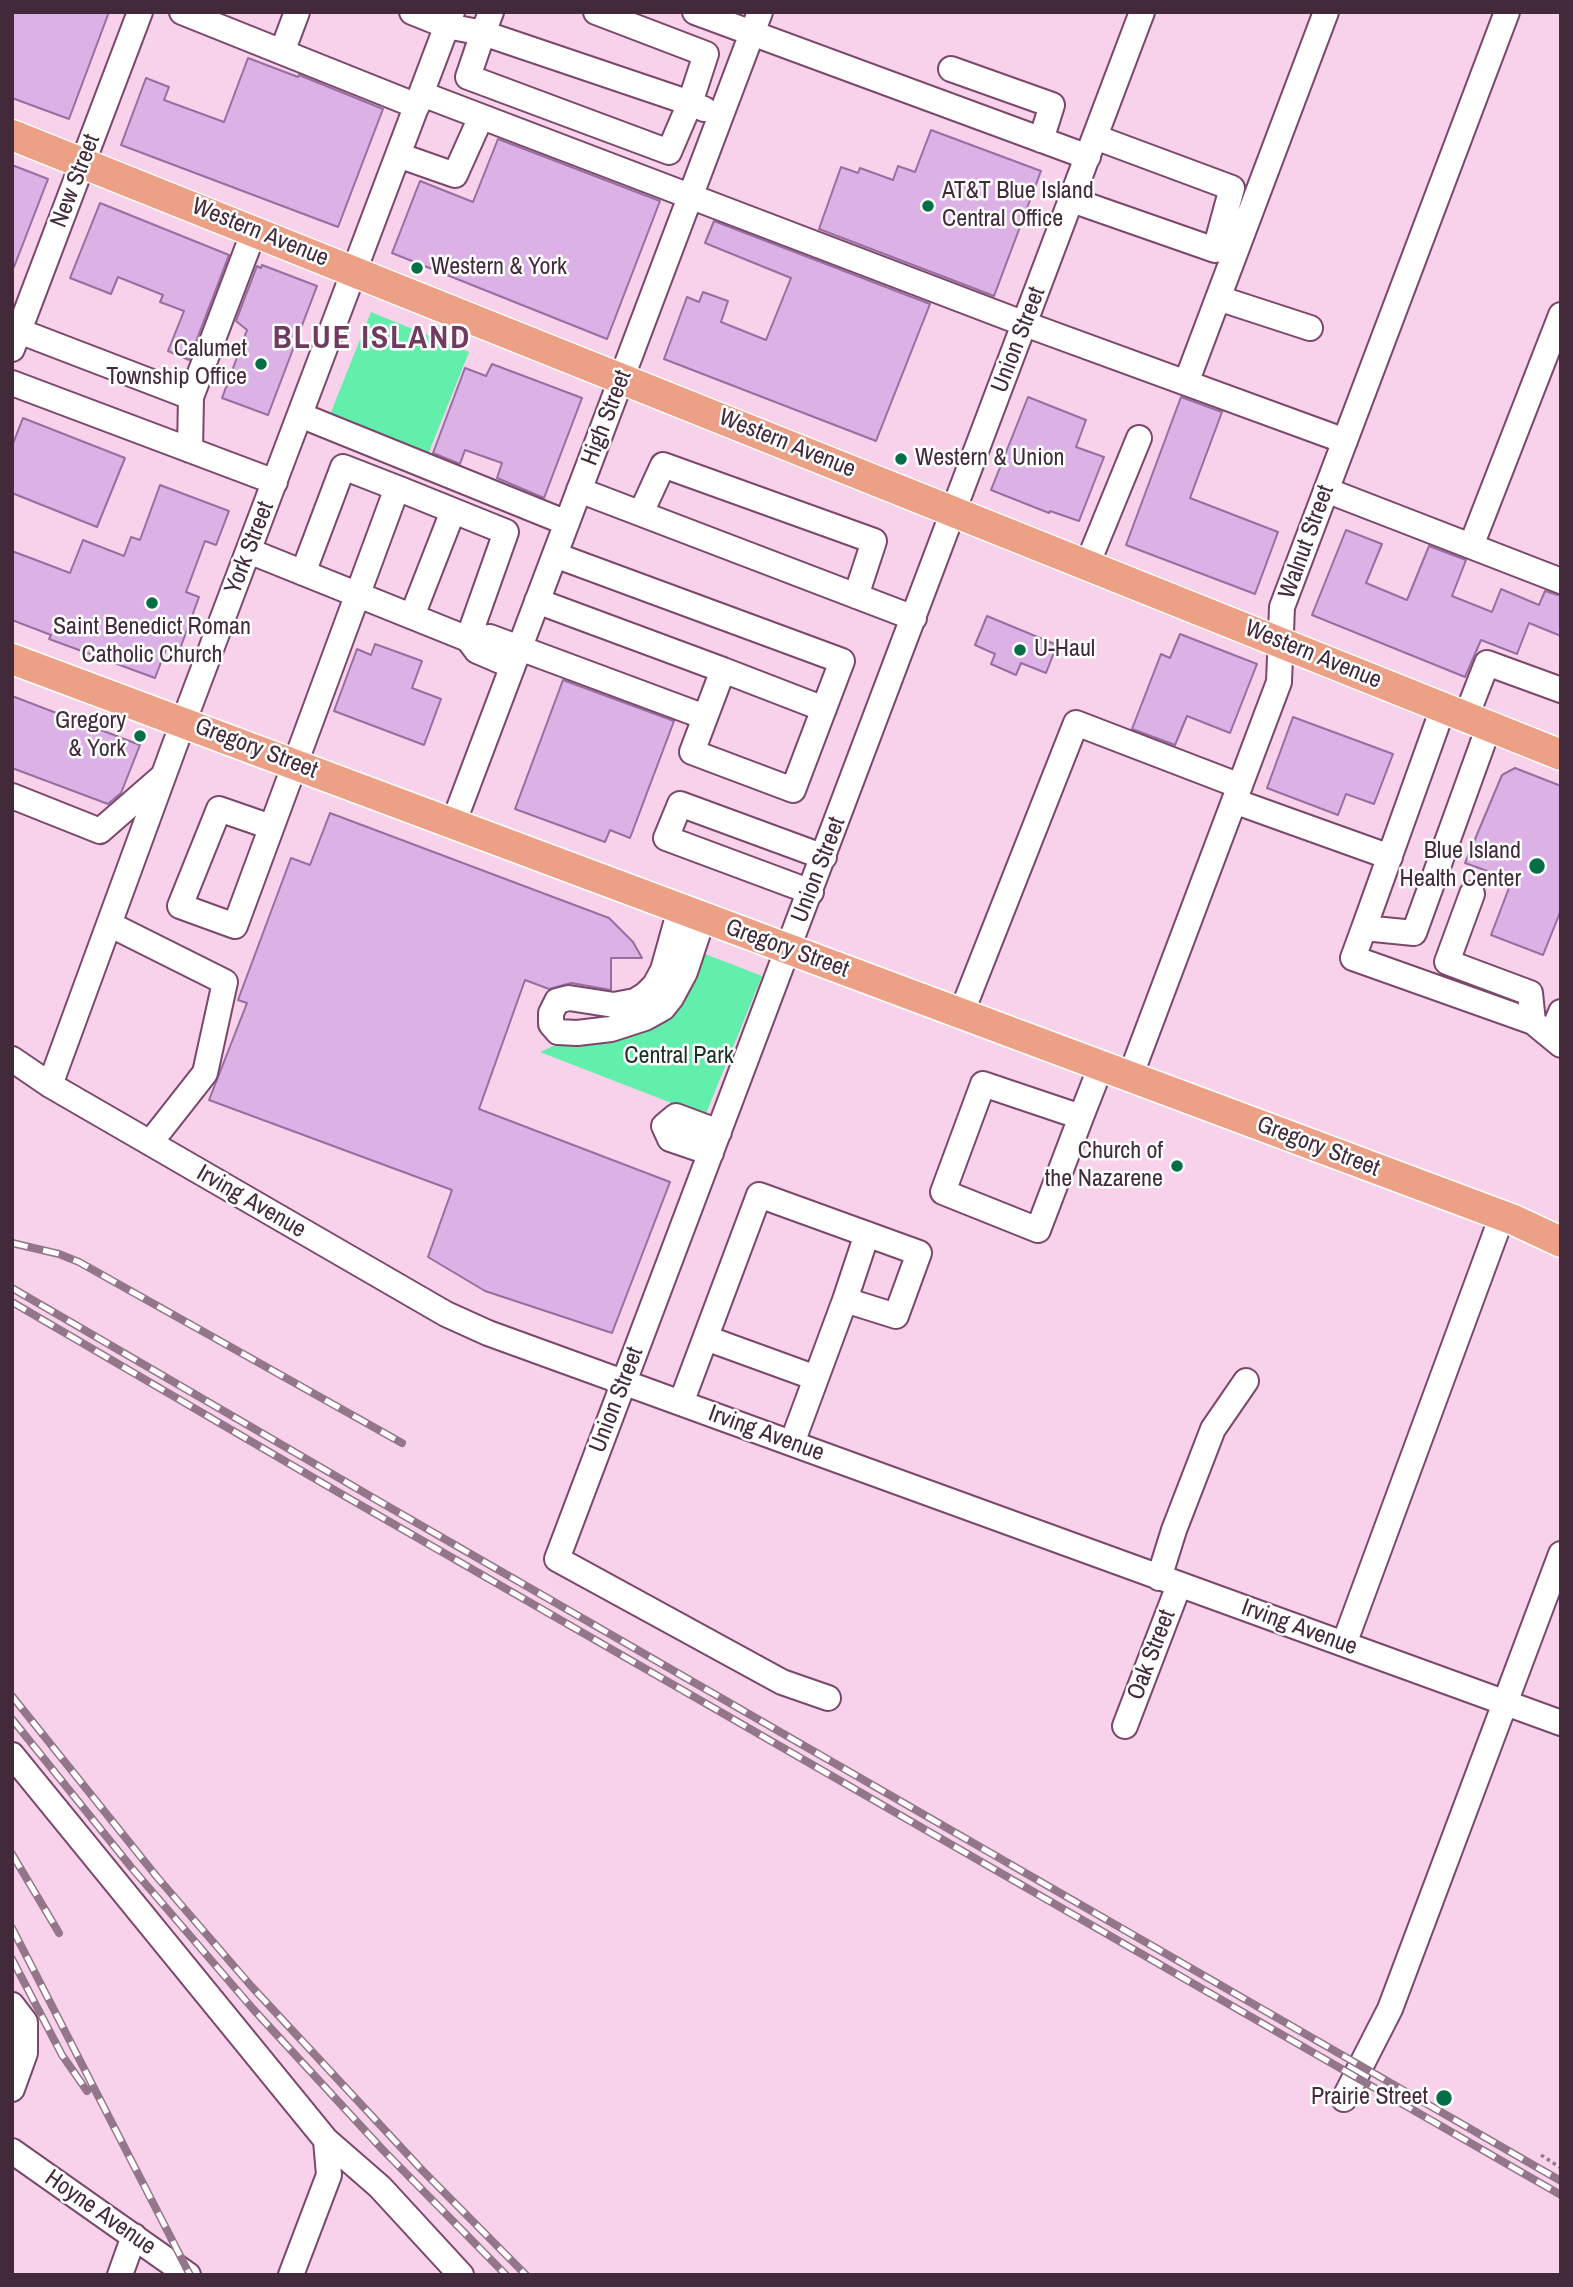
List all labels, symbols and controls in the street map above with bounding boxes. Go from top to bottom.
street label: New Street [45,130,107,232]
place label: AT&T Blue Island Central Office [942,178,1094,234]
street label: Western Avenue [187,193,333,273]
marker: AT&T Blue Island Central Office [920,198,936,214]
place label: Western & York [431,254,567,282]
marker: Western & York [409,260,425,276]
street label: Union Street [986,283,1052,397]
district label: BLUE ISLAND [274,320,470,358]
place label: Calumet Township Office [106,336,247,392]
marker: Calumet Township Office [253,356,269,372]
street label: High Street [576,366,638,470]
street label: Western Avenue [714,404,860,484]
place label: Western & Union [915,445,1065,473]
marker: Western & Union [893,451,909,467]
street label: Walnut Street [1273,481,1341,603]
street label: York Street [219,498,281,598]
marker: Saint Benedict Roman Catholic Church [144,595,160,611]
place label: Saint Benedict Roman Catholic Church [53,614,251,670]
street label: Western Avenue [1240,615,1386,695]
place label: U-Haul [1034,636,1095,664]
marker: U-Haul [1012,642,1028,658]
place label: Gregory & York [55,708,126,764]
street label: Gregory Street [191,712,321,786]
marker: Gregory & York [132,728,148,744]
street label: Union Street [786,813,852,927]
place label: Blue Island Health Center [1400,838,1521,894]
marker: Blue Island Health Center [1527,856,1547,876]
street label: Gregory Street [721,913,853,985]
park label: Central Park [624,1043,734,1071]
street label: Gregory Street [1253,1110,1383,1184]
place label: Church of the Nazarene [1045,1138,1163,1194]
marker: Church of the Nazarene [1169,1158,1185,1174]
street label: Irving Avenue [191,1159,311,1245]
street label: Union Street [584,1343,650,1457]
street label: Irving Avenue [704,1400,828,1468]
street label: Irving Avenue [1237,1594,1361,1662]
street label: Oak Street [1122,1606,1182,1704]
place label: Prairie Street [1311,2084,1428,2112]
marker: Prairie Street [1434,2088,1454,2108]
street label: Hoyne Avenue [39,2164,161,2262]

